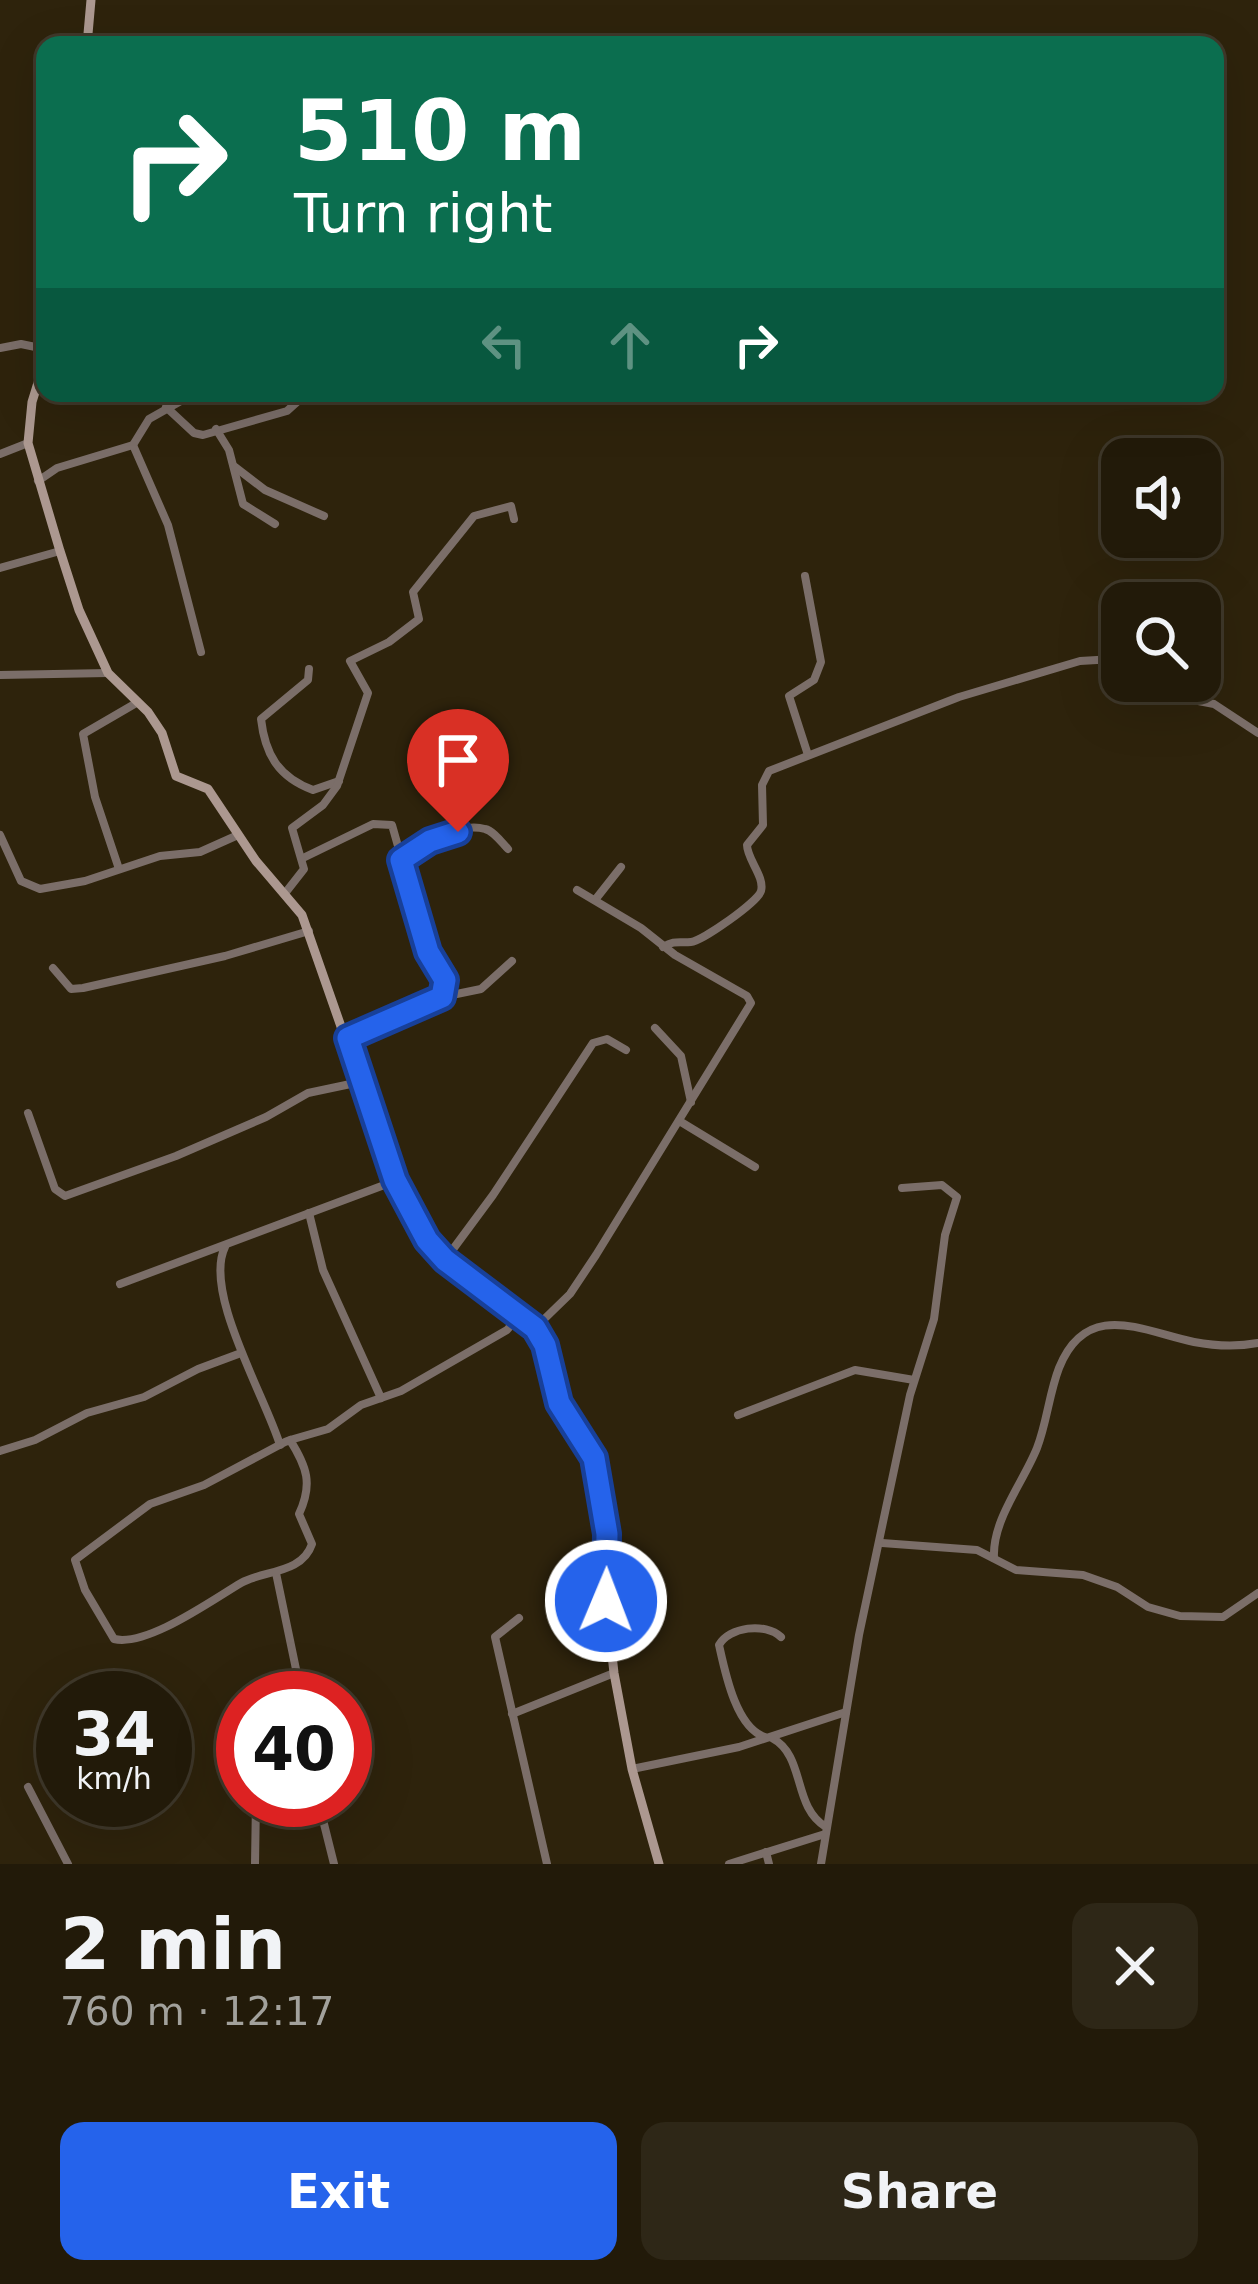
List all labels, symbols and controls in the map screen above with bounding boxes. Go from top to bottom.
text: 510 m [294,82,586,180]
icon: right [96,84,252,240]
text: Turn right [294,182,553,245]
icon: left [471,312,537,378]
icon: ahead [597,312,663,378]
icon: right [723,312,789,378]
map controls [1101,438,1221,702]
button: sound [1101,438,1221,558]
button: search [1101,582,1221,702]
pin [407,709,509,832]
icon: arrive [425,727,491,793]
position arrow [543,1538,669,1664]
speed limit sign: 40 [216,1671,372,1827]
text: 34 [72,1699,156,1769]
text: km/h [76,1761,152,1796]
text: 2 min [60,1902,286,1986]
button: close [1072,1903,1198,2029]
text: 760 m · 12:17 [60,1989,334,2034]
button: Exit [60,2122,617,2260]
button: Share [641,2122,1198,2260]

